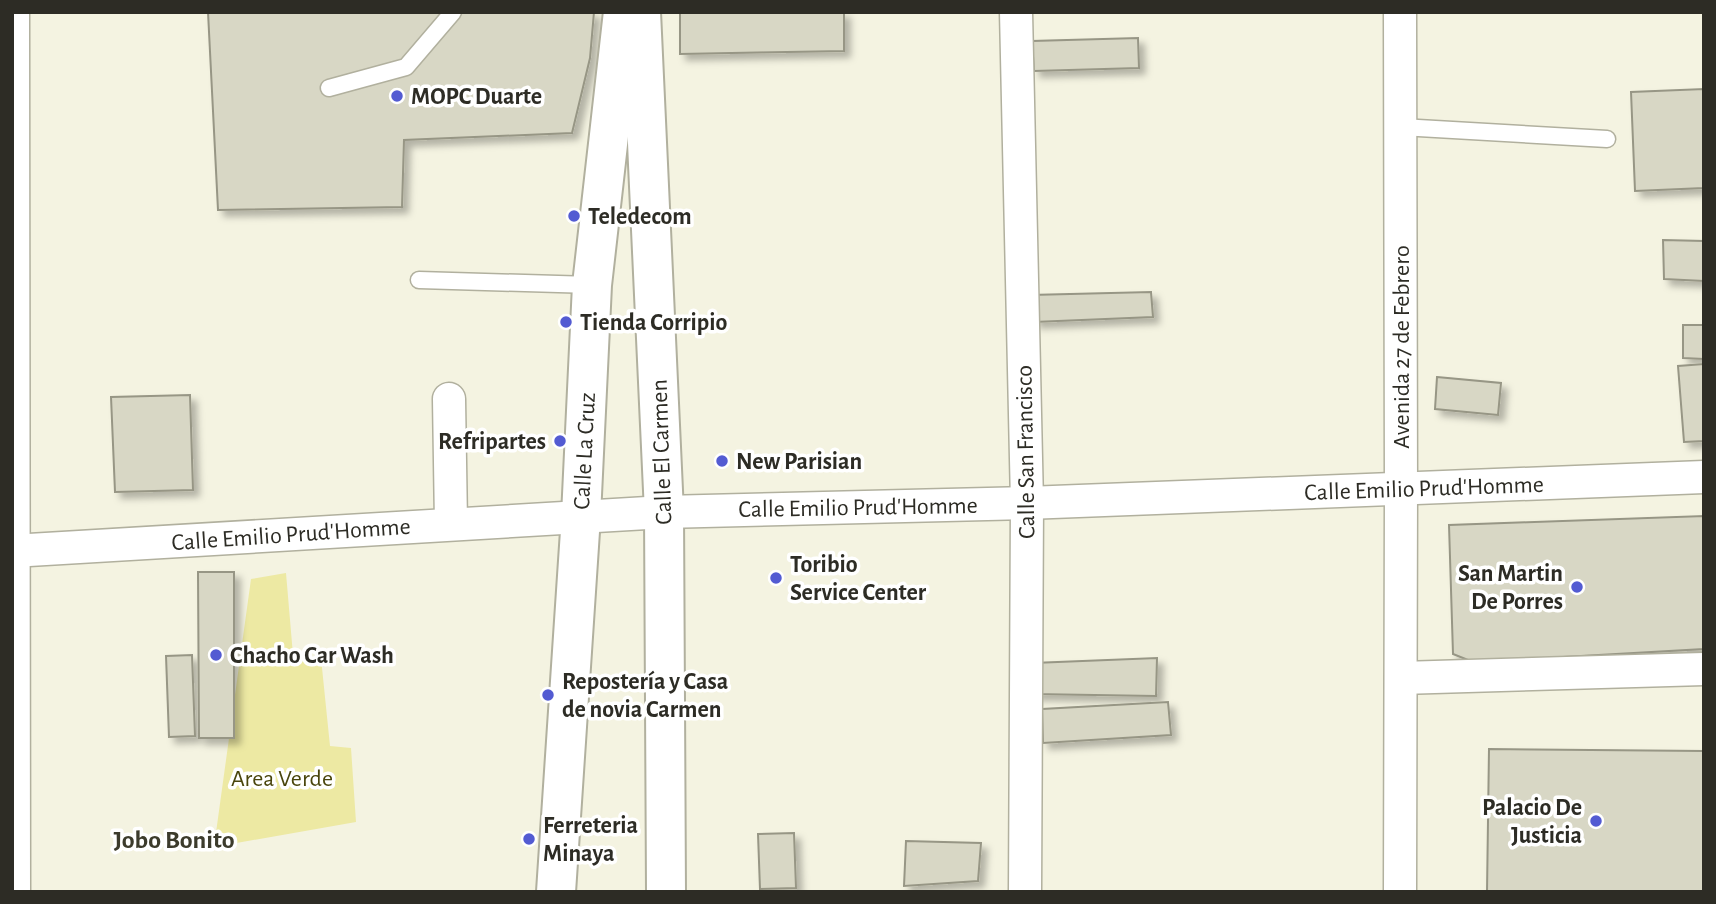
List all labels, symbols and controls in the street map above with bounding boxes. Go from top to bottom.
place label: MOPC Duarte [411,85,542,109]
marker: MOPC Duarte [389,88,405,104]
place label: Teledecom [588,205,692,229]
marker: Teledecom [566,208,582,224]
street label: Avenida 27 de Febrero [1390,245,1414,449]
place label: Tienda Corripio [580,311,727,335]
marker: Tienda Corripio [558,314,574,330]
street label: Calle San Francisco [1012,365,1040,539]
street label: Calle El Carmen [647,379,677,525]
street label: Calle La Cruz [570,392,600,510]
place label: Refripartes [438,430,546,454]
marker: Refripartes [552,433,568,449]
place label: New Parisian [736,450,862,474]
marker: New Parisian [714,453,730,469]
street label: Calle Emilio Prud'Homme [1304,473,1544,505]
street label: Calle Emilio Prud'Homme [738,494,978,522]
street label: Calle Emilio Prud'Homme [171,515,411,555]
place label: Toribio Service Center [790,553,927,605]
place label: San Martin De Porres [1458,562,1563,614]
marker: Toribio Service Center [768,570,784,586]
marker: San Martin De Porres [1569,579,1585,595]
place label: Chacho Car Wash [230,644,394,668]
marker: Chacho Car Wash [208,647,224,663]
place label: Repostería y Casa de novia Carmen [562,670,728,722]
marker: Repostería y Casa de novia Carmen [540,687,556,703]
park label: Area Verde [231,767,333,791]
place label: Palacio De Justicia [1482,796,1582,848]
marker: Palacio De Justicia [1588,813,1604,829]
place label: Ferreteria Minaya [543,814,638,866]
district label: Jobo Bonito [114,827,235,853]
marker: Ferreteria Minaya [521,831,537,847]

